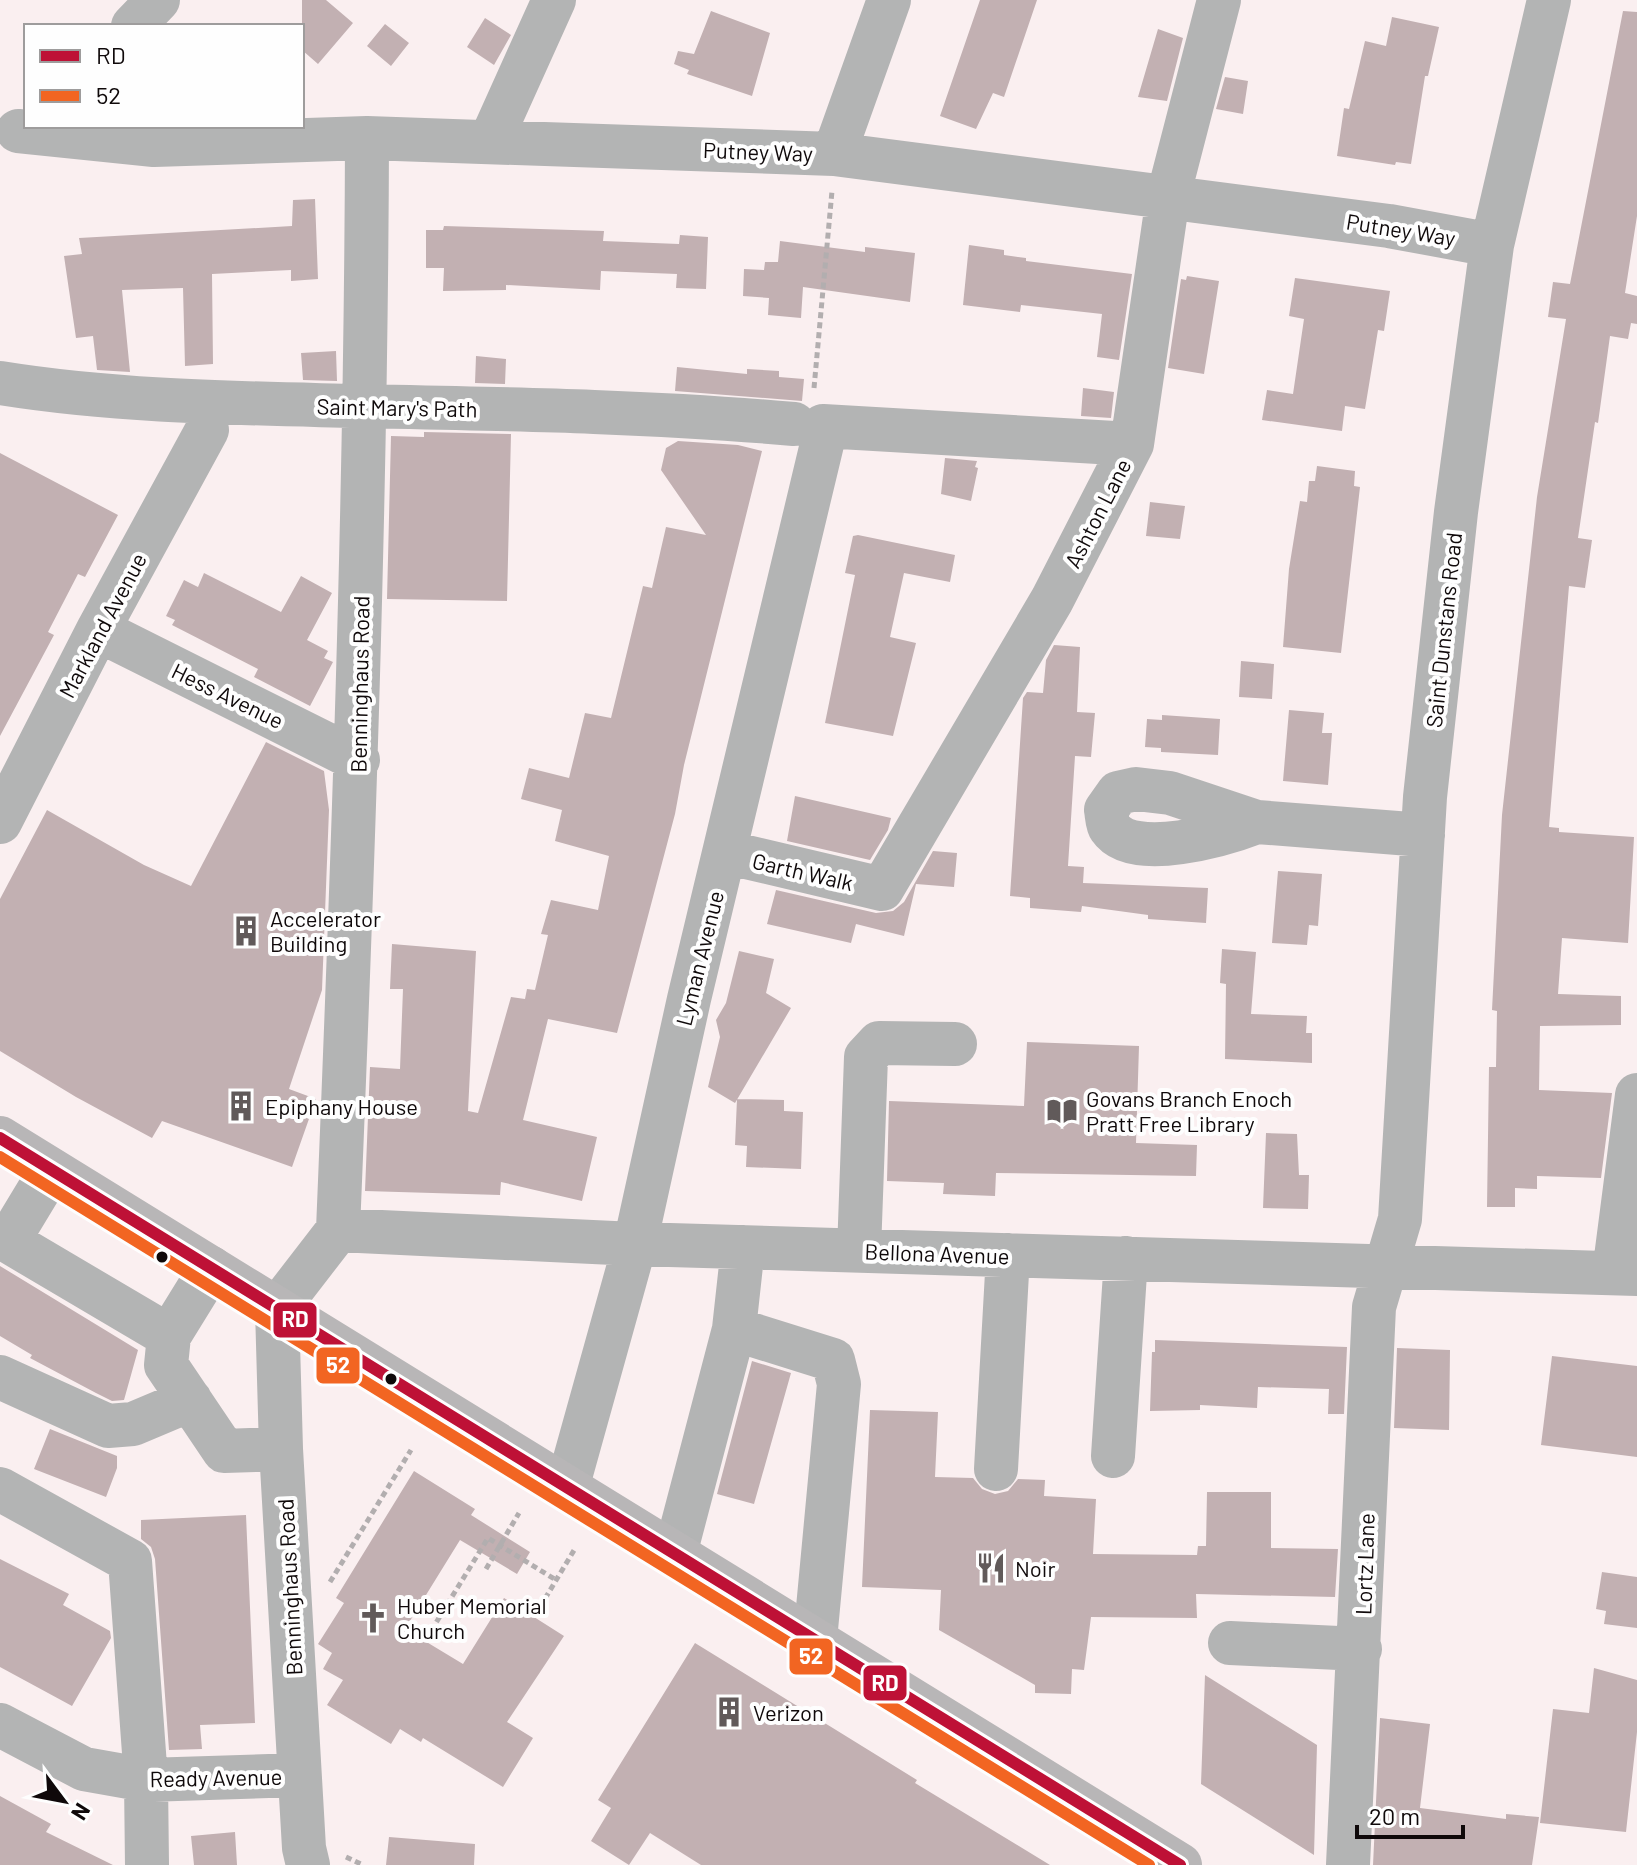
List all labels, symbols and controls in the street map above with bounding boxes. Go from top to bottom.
legend [24,24,304,128]
text: RD [96,40,126,69]
text: 52 [96,80,121,109]
street label: Putney Way [703,136,813,166]
street label: Putney Way [1345,208,1457,250]
street label: Saint Mary's Path [316,393,478,421]
street label: Ashton Lane [1058,454,1136,572]
street label: Saint Dunstans Road [1420,531,1466,729]
street label: Markland Avenue [53,548,151,702]
street label: Benninghaus Road [344,595,374,773]
street label: Hess Avenue [168,657,288,733]
street label: Garth Walk [750,847,856,895]
street label: Lyman Avenue [670,888,728,1028]
place label: Accelerator Building [270,905,381,956]
building icon: Accelerator Building [229,914,263,948]
place label: Govans Branch Enoch Pratt Free Library [1086,1085,1292,1136]
building icon: Epiphany House [224,1089,258,1123]
place label: Epiphany House [265,1093,418,1119]
library icon: Govans Branch Enoch Pratt Free Library [1045,1094,1079,1128]
street label: Bellona Avenue [864,1237,1010,1269]
unlabelled marker [154,1249,170,1265]
line badge: RD [272,1301,318,1339]
text: RD [281,1305,309,1331]
line badge: 52 [315,1346,361,1385]
text: 52 [326,1351,350,1377]
unlabelled marker [383,1371,399,1387]
street label: Benninghaus Road [271,1498,307,1676]
street label: Lortz Lane [1349,1512,1379,1616]
restaurant icon: Noir [974,1551,1008,1585]
place label: Noir [1015,1555,1055,1581]
place label: Huber Memorial Church [397,1592,547,1643]
church icon: Huber Memorial Church [356,1601,390,1635]
line badge: 52 [788,1637,834,1676]
text: 52 [799,1642,823,1668]
line badge: RD [862,1664,908,1702]
text: RD [871,1669,899,1695]
building icon: Verizon [712,1695,746,1729]
place label: Verizon [753,1699,824,1725]
north arrow [24,1761,104,1841]
street label: Ready Avenue [149,1763,283,1791]
scale bar [1357,1789,1463,1839]
text: N [67,1799,97,1825]
text: 20 m [1369,1801,1420,1830]

